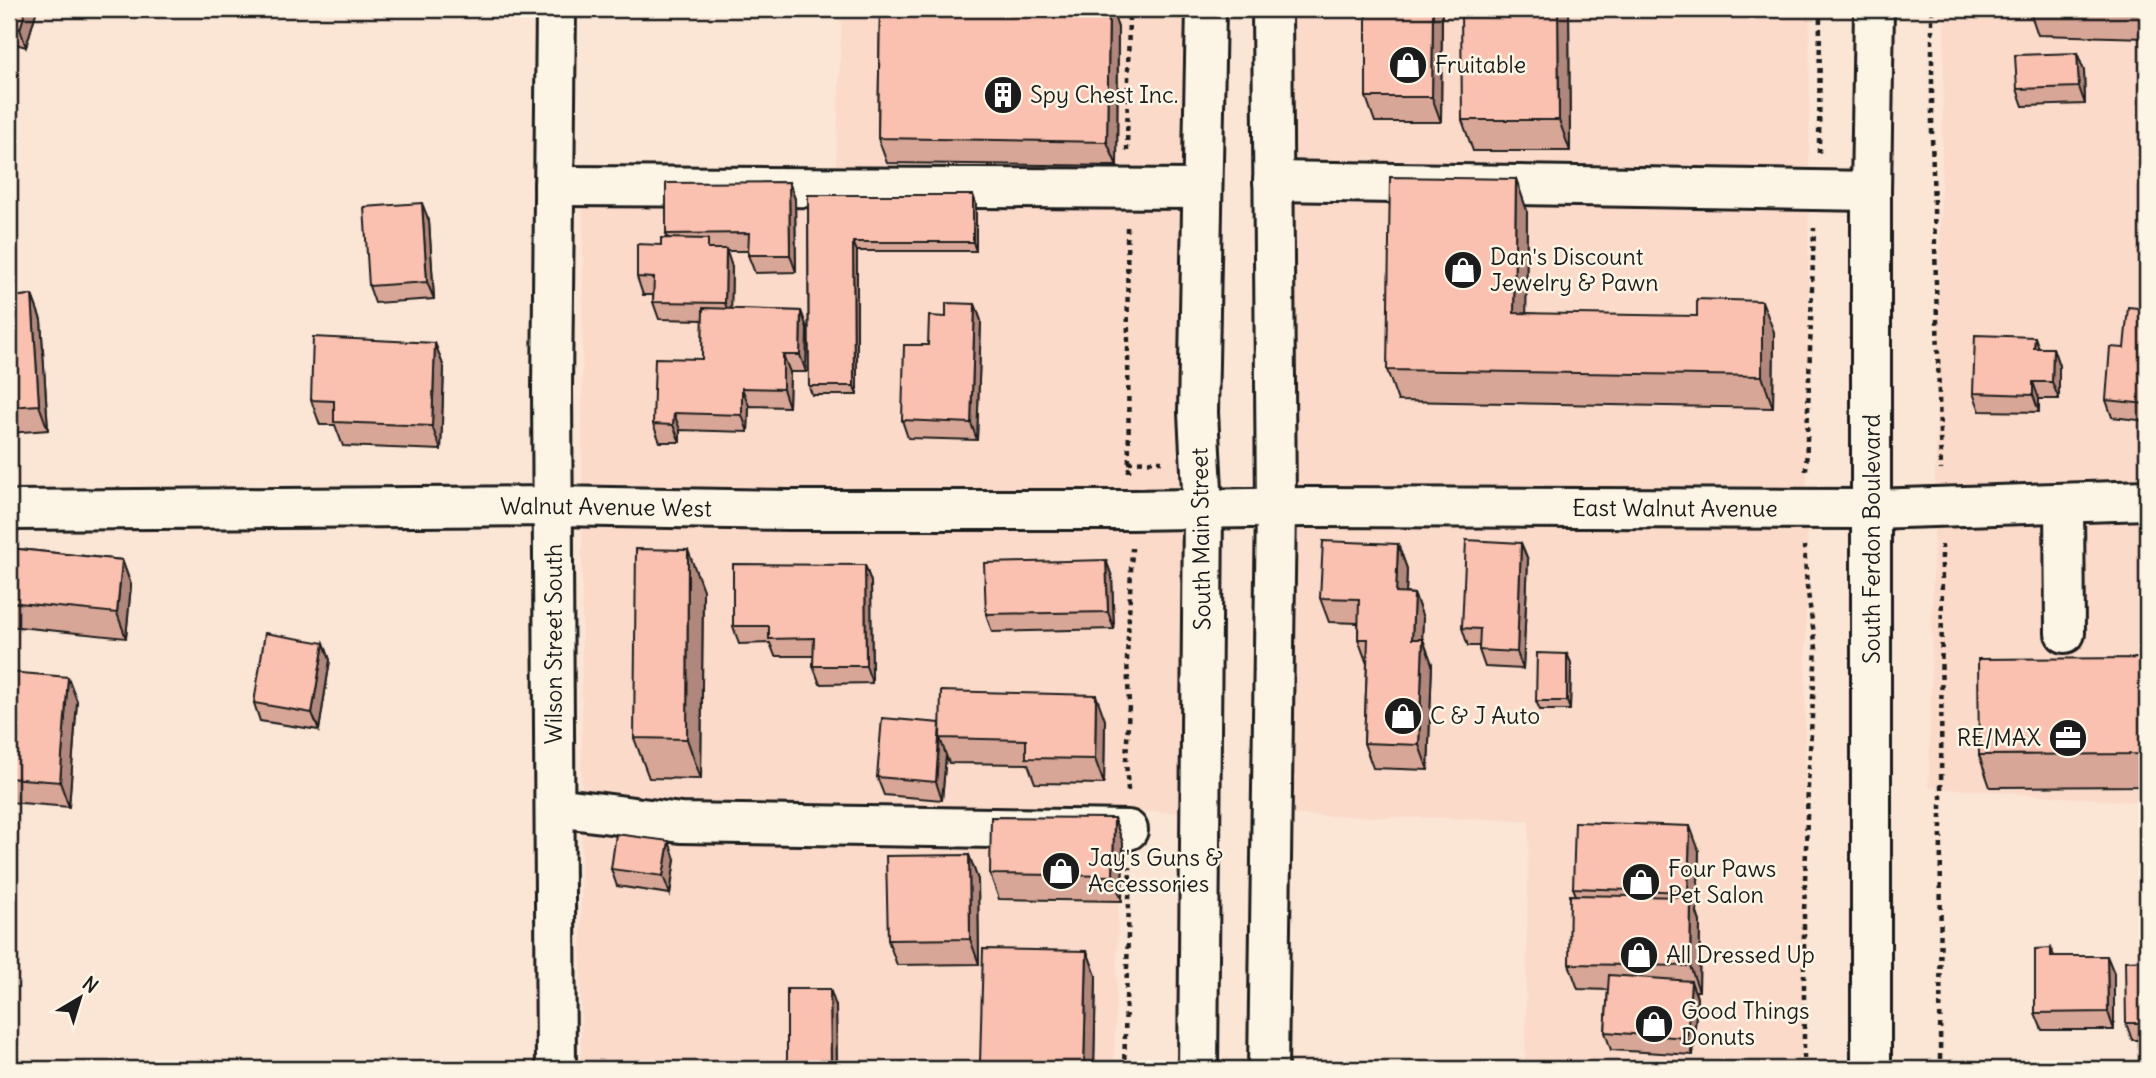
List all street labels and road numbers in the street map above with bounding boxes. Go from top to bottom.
street label: South Ferdon Boulevard [1857,414,1886,664]
street label: South Main Street [1184,447,1217,631]
street label: Walnut Avenue West [500,491,712,523]
street label: East Walnut Avenue [1572,493,1778,523]
street label: Wilson Street South [539,544,568,744]

